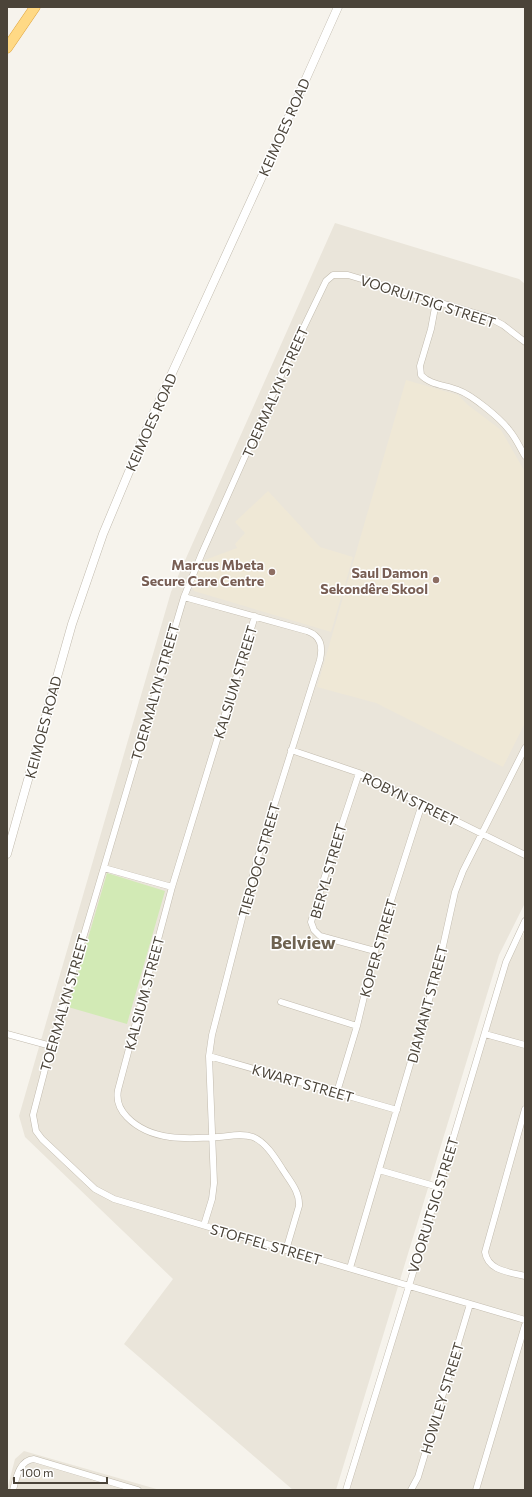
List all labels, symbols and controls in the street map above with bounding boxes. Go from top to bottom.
street label: KEIMOES ROAD [255,75,313,179]
street label: VOORUITSIG STREET [358,271,498,331]
street label: TOERMALYN STREET [238,324,312,460]
street label: KEIMOES ROAD [122,370,180,474]
place label: Marcus Mbeta Secure Care Centre [141,556,264,589]
place label: Saul Damon Sekondêre Skool [320,564,428,597]
marker: Marcus Mbeta Secure Care Centre [267,567,277,577]
marker: Saul Damon Sekondêre Skool [431,575,441,585]
street label: TOERMALYN STREET [127,622,183,762]
street label: KALSIUM STREET [210,623,260,741]
street label: KEIMOES ROAD [21,674,65,780]
street label: ROBYN STREET [360,769,460,829]
street label: TIEROOG STREET [235,801,283,919]
street label: BERYL STREET [306,821,350,921]
street label: KOPER STREET [356,897,400,999]
district label: Belview [270,931,336,953]
street label: TOERMALYN STREET [36,933,92,1073]
street label: KALSIUM STREET [121,934,167,1052]
street label: DIAMANT STREET [403,943,451,1065]
street label: KWART STREET [250,1060,356,1106]
street label: VOORUITSIG STREET [404,1135,462,1275]
street label: STOFFEL STREET [208,1220,324,1268]
street label: HOWLEY STREET [417,1340,467,1456]
scale bar [14,1459,107,1485]
text: 100 m [20,1465,54,1479]

